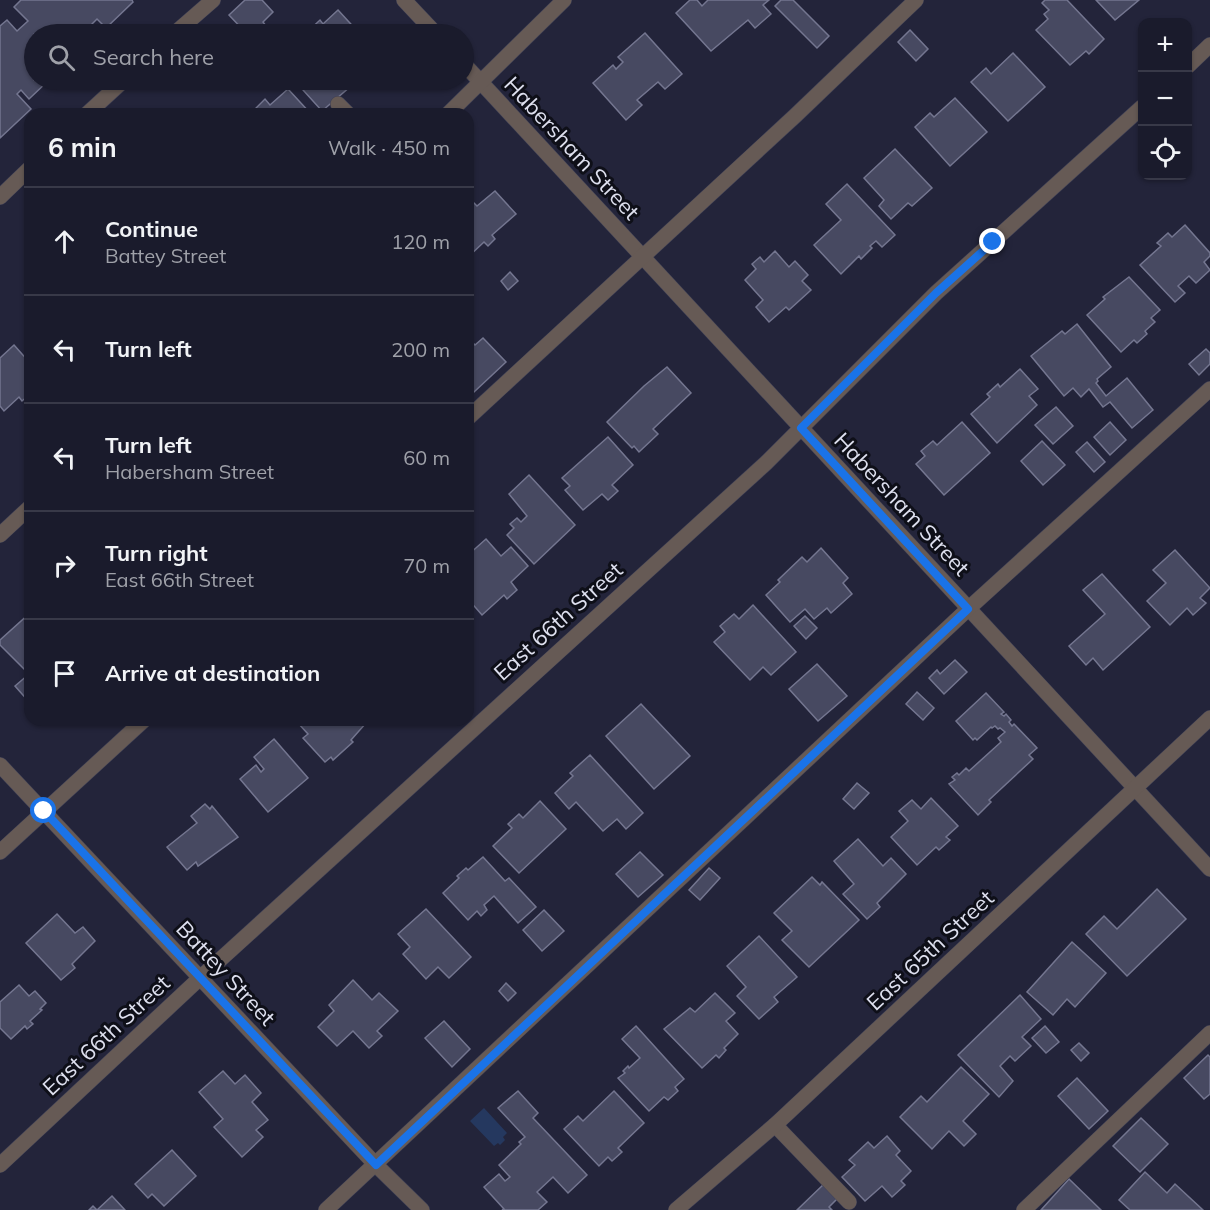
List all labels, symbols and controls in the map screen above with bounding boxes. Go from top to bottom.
map controls [1138,18,1192,180]
button: + [1138,18,1192,72]
search box [24,24,474,90]
icon: search [45,41,78,74]
text: Search here [93,43,214,71]
street label: Habersham Street [498,70,646,226]
button: − [1138,72,1192,126]
button: locate [1138,126,1192,180]
text: 6 min [48,131,117,164]
text: Walk · 450 m [328,135,450,160]
text: Continue [105,215,198,243]
icon: ahead [48,225,81,258]
route end [979,228,1005,254]
text: 120 m [391,229,450,254]
text: Battey Street [105,243,226,268]
icon: left [48,333,81,366]
text: Turn left [105,335,192,363]
text: 200 m [391,337,450,362]
street label: Habersham Street [828,426,976,582]
text: Turn left [105,431,192,459]
icon: left [48,441,81,474]
text: 60 m [403,445,450,470]
text: Habersham Street [105,459,274,484]
text: Turn right [105,539,208,567]
icon: right [48,549,81,582]
text: 70 m [403,553,450,578]
street label: East 66th Street [488,556,628,686]
text: East 66th Street [105,567,254,592]
icon: arrive [48,657,81,690]
text: Arrive at destination [105,659,320,687]
route start [30,797,56,823]
street label: East 65th Street [861,884,1000,1016]
street label: Battey Street [170,915,282,1031]
street label: East 66th Street [37,969,176,1101]

